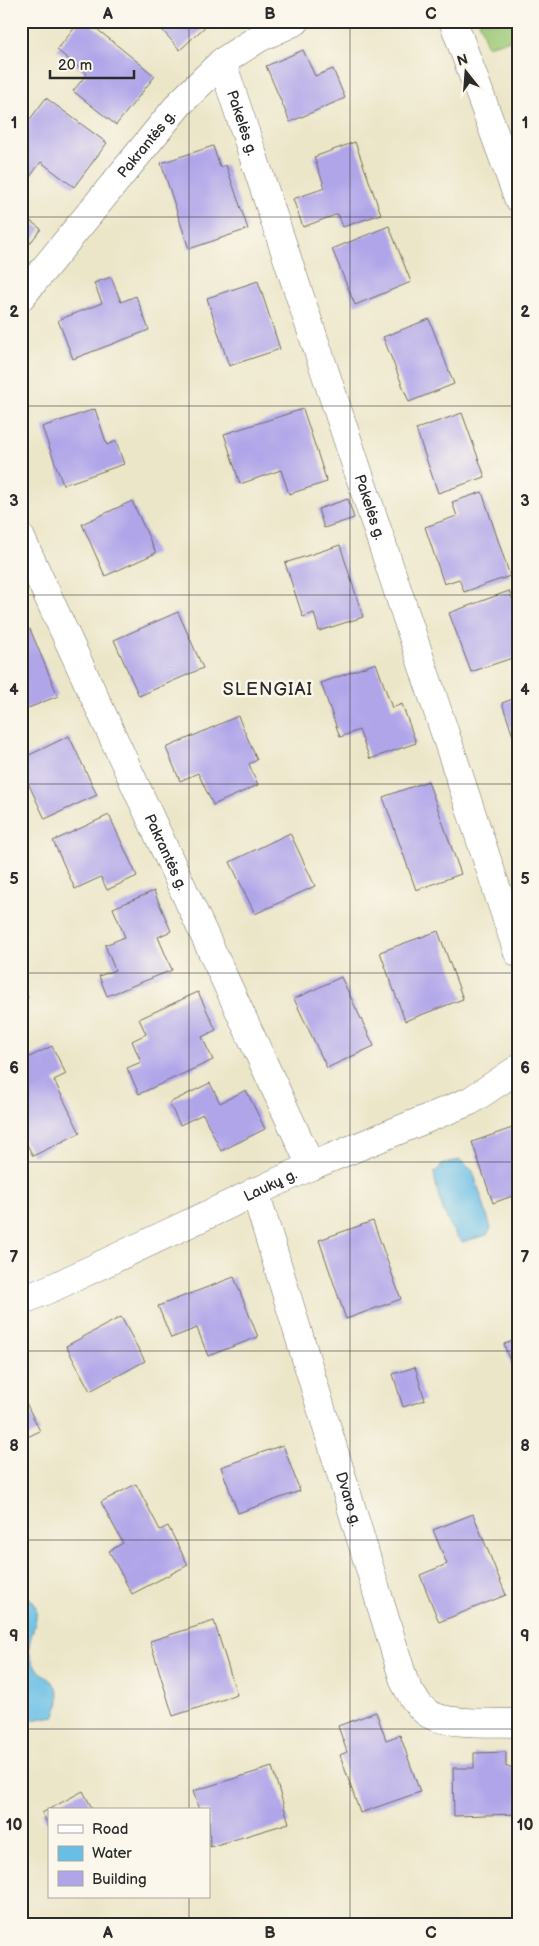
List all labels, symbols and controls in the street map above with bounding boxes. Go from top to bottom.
text: A [102,5,113,24]
text: B [264,5,276,24]
text: C [425,5,437,24]
scale bar [50,48,134,80]
north arrow [442,48,492,98]
text: N [455,50,470,70]
text: 20 m [58,56,92,75]
street label: Pakelės g. [222,88,261,158]
street label: Pakrantės g. [114,106,180,182]
text: 1 [11,114,17,133]
text: 1 [522,114,528,133]
text: 2 [9,303,19,322]
text: 2 [520,303,530,322]
street label: Pakelės g. [350,472,389,542]
text: 3 [9,492,19,511]
text: 3 [520,492,530,511]
district label: SLENGIAI [223,679,313,700]
text: 4 [9,681,19,700]
text: 4 [520,681,530,700]
street label: Pakrantės g. [140,811,191,894]
text: 5 [9,870,19,889]
text: 5 [520,870,530,889]
text: 6 [9,1059,19,1078]
text: 6 [520,1059,530,1078]
street label: Laukų g. [241,1165,300,1206]
text: 7 [10,1248,19,1267]
text: 7 [521,1248,530,1267]
text: 8 [9,1437,19,1456]
text: 8 [520,1437,530,1456]
street label: Dvaro g. [331,1470,365,1529]
text: 9 [9,1627,19,1646]
text: 9 [520,1627,530,1646]
legend [48,1808,210,1898]
text: 10 [6,1816,22,1835]
text: 10 [517,1816,533,1835]
text: Road [92,1820,128,1839]
text: Water [92,1844,132,1863]
text: Building [92,1870,147,1889]
text: A [102,1924,113,1943]
text: B [264,1924,276,1943]
text: C [425,1924,437,1943]

